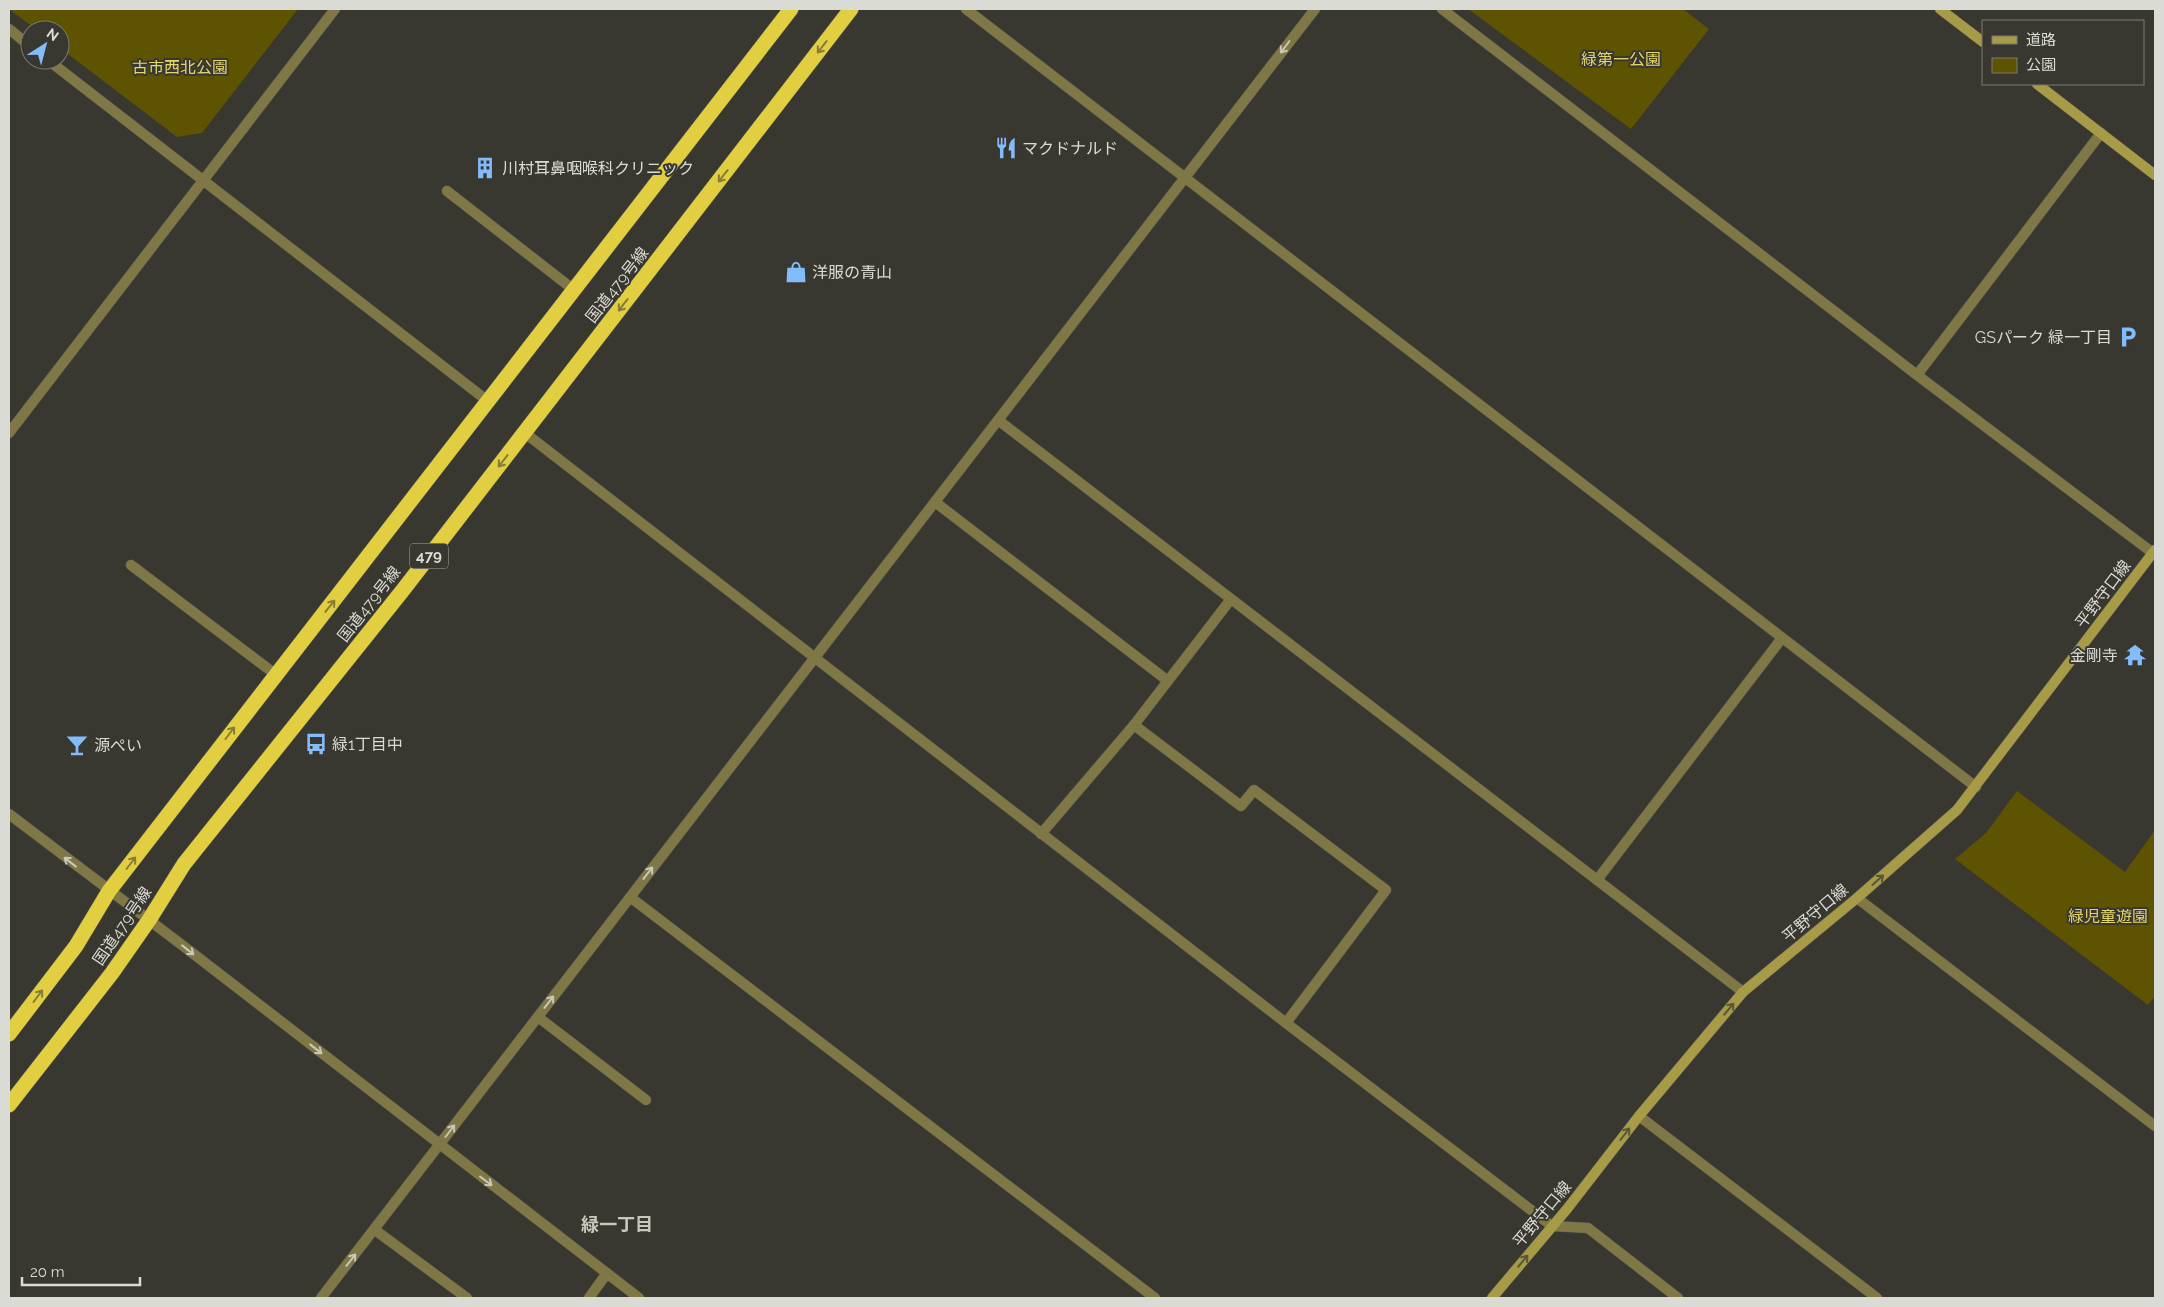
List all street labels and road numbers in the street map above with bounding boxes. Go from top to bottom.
street label: 国道479号線 [582,243,652,327]
road number: 479 [410,544,448,568]
street label: 平野守口線 [2071,556,2135,632]
street label: 国道479号線 [334,562,404,646]
street label: 平野守口線 [1778,880,1852,946]
street label: 国道479号線 [89,883,155,969]
street label: 平野守口線 [1509,1177,1575,1251]

